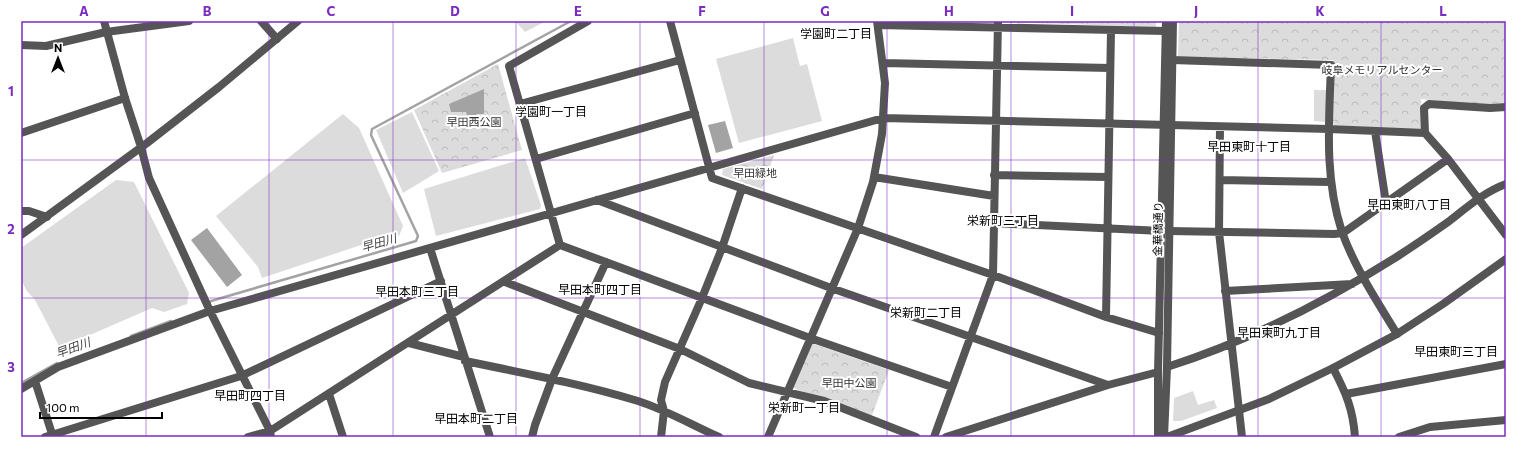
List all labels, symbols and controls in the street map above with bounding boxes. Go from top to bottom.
text: A [79,3,89,19]
text: B [203,3,212,19]
text: C [327,3,336,19]
text: D [450,3,460,19]
text: E [574,3,582,19]
text: F [698,3,706,19]
text: G [820,3,830,19]
text: H [944,3,954,19]
text: I [1070,3,1074,19]
text: J [1194,3,1198,19]
text: K [1315,3,1325,19]
text: L [1439,3,1447,19]
district label: 学園町二丁目 [800,26,872,40]
north arrow [38,38,78,78]
text: N [54,41,62,54]
park label: 岐阜メモリアルセンター [1322,63,1442,76]
text: 1 [8,83,14,99]
district label: 学園町一丁目 [515,104,587,118]
park label: 早田西公園 [447,115,502,128]
district label: 早田東町十丁目 [1207,139,1291,153]
park label: 早田緑地 [733,166,777,179]
district label: 早田東町八丁目 [1367,197,1451,211]
street label: 金華橋通り [1151,201,1164,257]
district label: 栄新町三丁目 [967,213,1039,227]
text: 2 [7,221,15,237]
water label: 早田川 [359,230,400,254]
district label: 早田本町四丁目 [558,282,642,296]
district label: 早田本町三丁目 [375,284,459,298]
district label: 栄新町二丁目 [890,305,962,319]
district label: 早田東町九丁目 [1237,325,1321,339]
water label: 早田川 [53,334,94,360]
district label: 早田東町三丁目 [1414,344,1498,358]
text: 3 [7,359,15,375]
park label: 早田中公園 [822,376,877,389]
district label: 早田町四丁目 [214,388,286,402]
scale bar [40,394,162,420]
text: 100 m [46,400,80,414]
district label: 栄新町一丁目 [768,400,840,414]
district label: 早田本町二丁目 [434,411,518,425]

